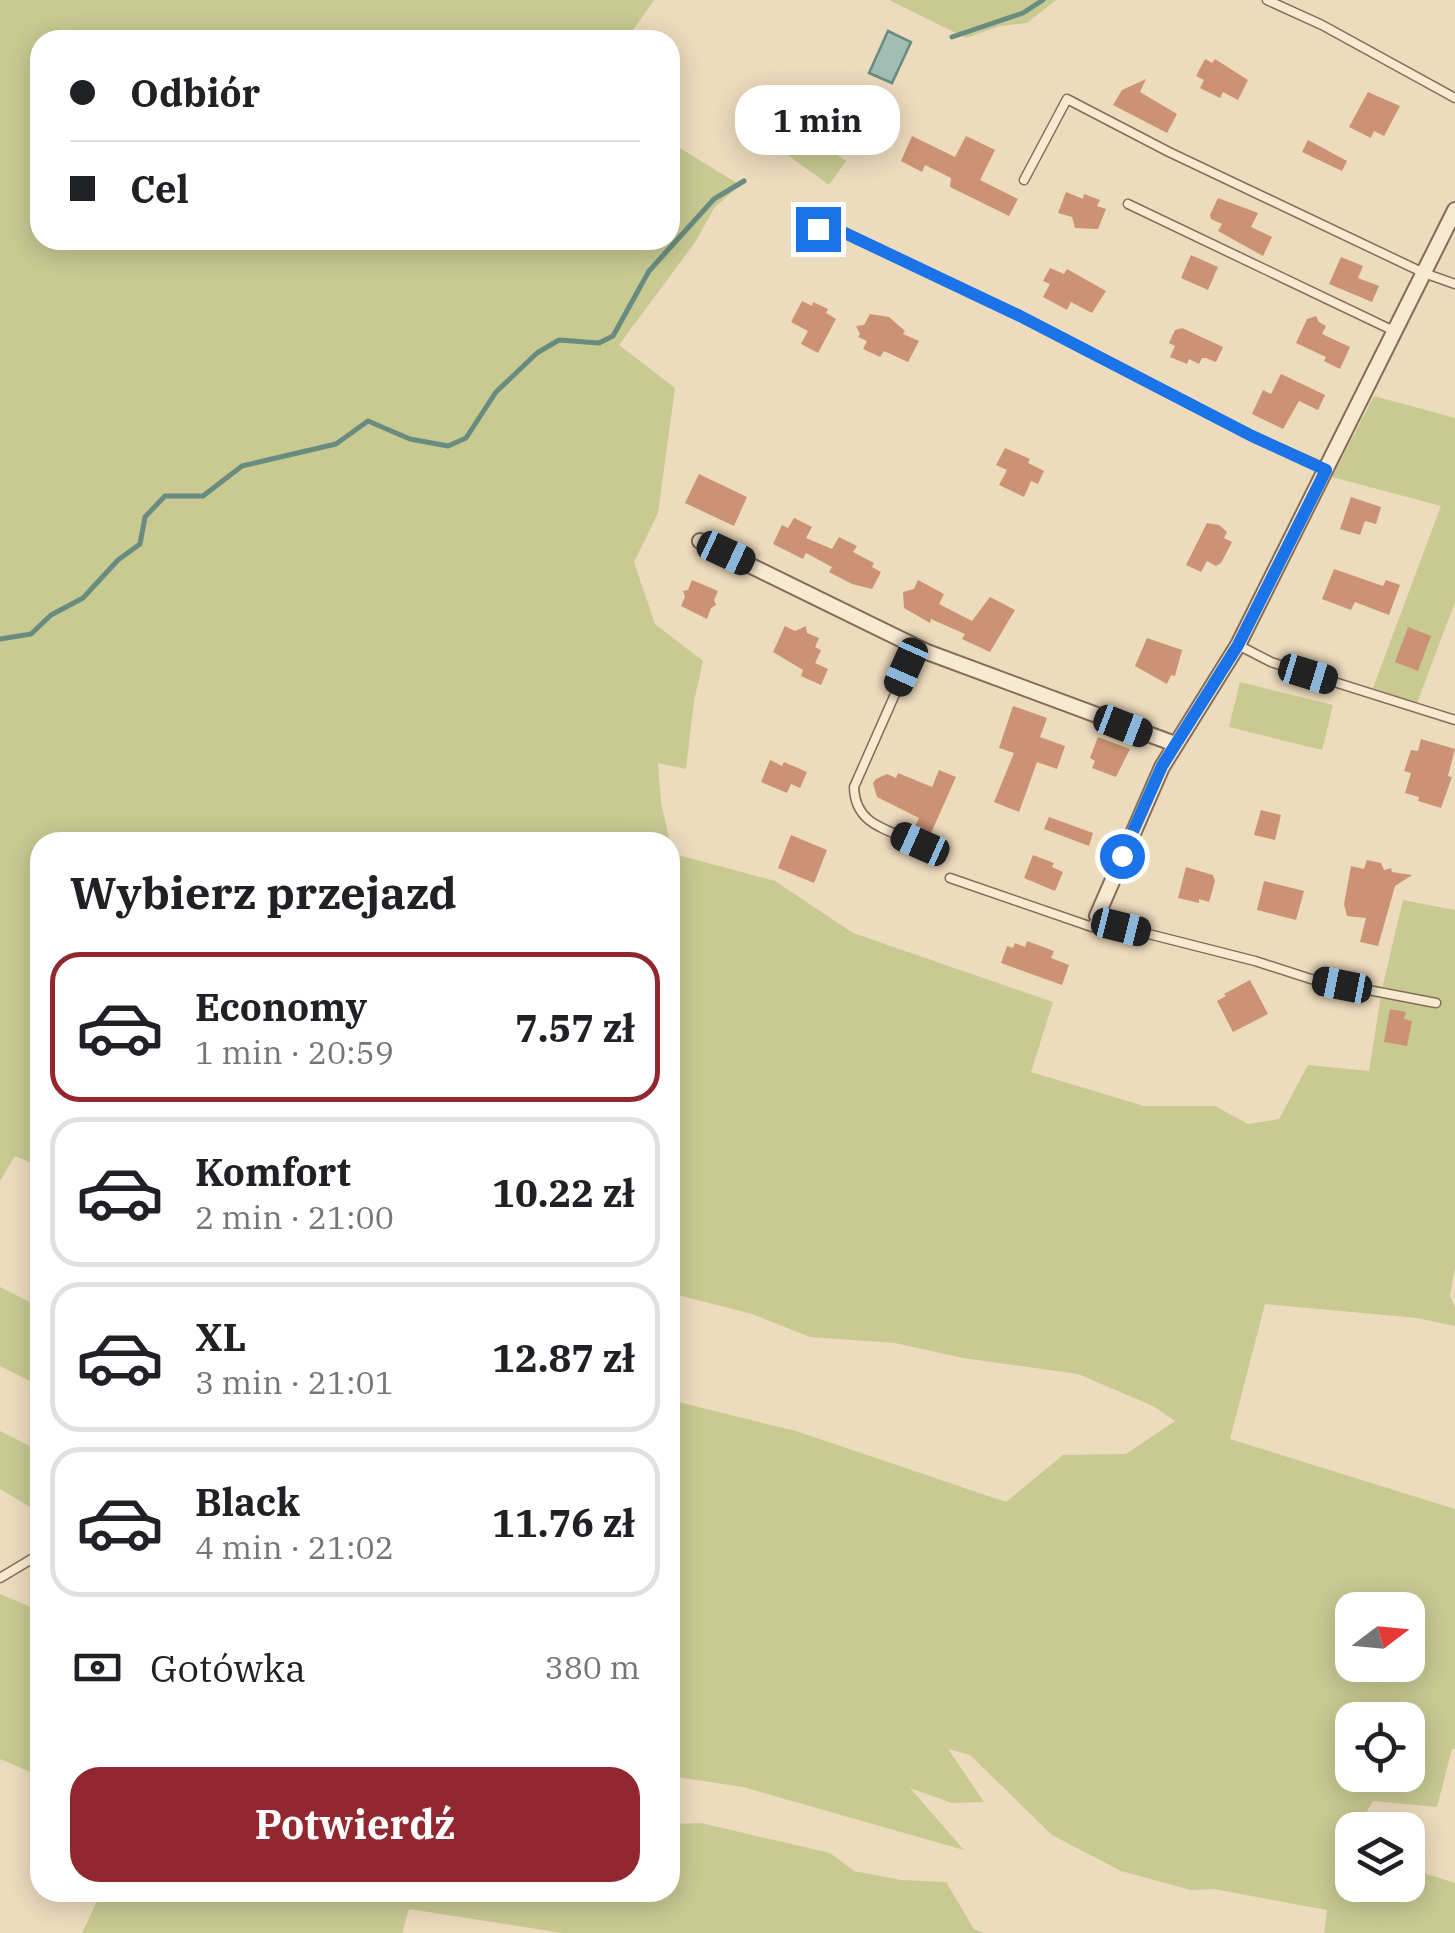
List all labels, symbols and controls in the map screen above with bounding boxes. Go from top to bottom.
text: Odbiór [130,68,260,117]
callout: 1 min [736,84,900,154]
text: 1 min [773,99,862,141]
text: Cel [130,164,189,213]
route end [796,207,841,252]
car [692,527,760,579]
car [880,633,932,701]
car [1275,651,1341,697]
car [1090,701,1156,751]
car [886,818,954,870]
route start [1100,834,1145,879]
text: Wybierz przejazd [70,863,457,921]
car [1088,905,1154,949]
car [1310,965,1374,1005]
icon: car [75,982,165,1072]
text: Economy [195,982,367,1031]
text: 7.57 zł [515,1003,635,1052]
text: 1 min · 20:59 [195,1031,394,1073]
icon: car [75,1147,165,1237]
text: Komfort [195,1147,351,1196]
text: 10.22 zł [492,1168,635,1217]
text: 2 min · 21:00 [195,1196,394,1238]
icon: car [75,1312,165,1402]
text: XL [195,1312,246,1361]
text: 12.87 zł [492,1333,635,1382]
text: 3 min · 21:01 [195,1361,394,1403]
icon: car [75,1477,165,1567]
text: Black [195,1477,300,1526]
text: 11.76 zł [492,1498,635,1547]
text: 4 min · 21:02 [195,1526,394,1568]
north arrow [1335,1592,1425,1682]
map controls [1335,1592,1425,1902]
icon: cash [70,1640,125,1695]
text: Gotówka [150,1643,306,1692]
text: 380 m [544,1646,640,1688]
button: locate [1335,1702,1425,1792]
button: Potwierdź [70,1767,640,1882]
button: layers [1335,1812,1425,1902]

